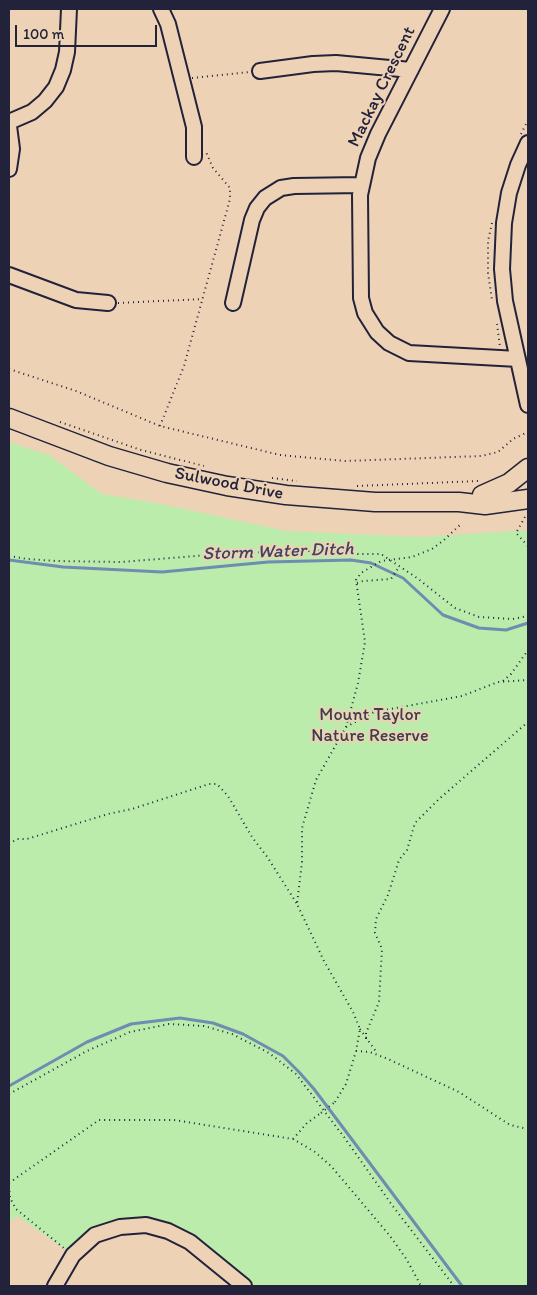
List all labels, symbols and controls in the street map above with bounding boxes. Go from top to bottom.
scale bar [18,15,160,47]
street label: Mackay Crescent [343,23,421,151]
text: 100 m [23,25,64,43]
street label: Sulwood Drive [173,463,285,505]
water label: Storm Water Ditch [202,538,354,566]
park label: Mount Taylor Nature Reserve [311,704,429,746]

